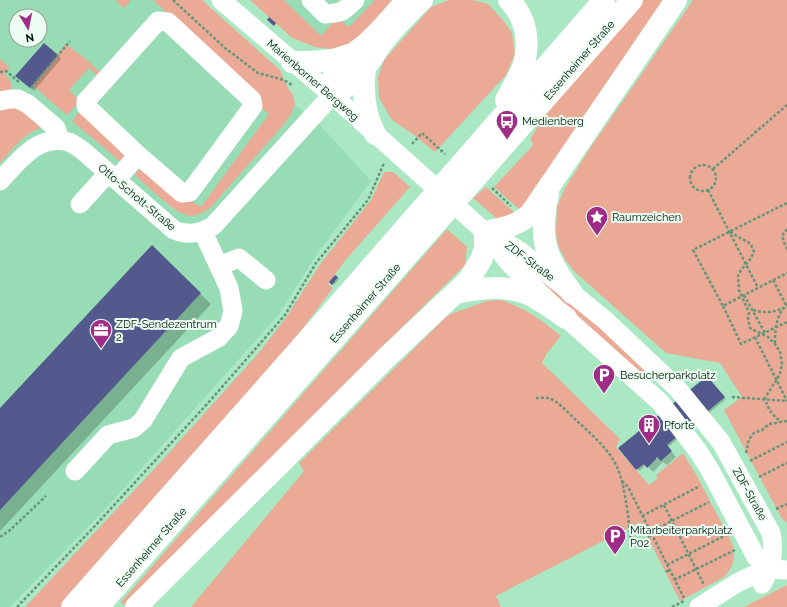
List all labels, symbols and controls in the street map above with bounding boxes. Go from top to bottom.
north arrow [8,8,48,48]
street label: Essenheimer Straße [541,18,618,103]
text: N [24,30,35,44]
street label: Marienborner Bergweg [264,37,361,124]
bus stop icon: Medienberg [494,108,520,141]
place label: Medienberg [522,115,584,128]
street label: Otto-Schott-Straße [95,161,178,234]
place icon: Raumzeichen [584,204,610,237]
place label: Raumzeichen [612,211,681,224]
street label: ZDF-Straße [503,239,557,284]
street label: Essenheimer Straße [327,261,404,346]
office icon: ZDF-Sendezentrum 2 [88,317,114,350]
place label: ZDF-Sendezentrum 2 [116,318,217,344]
parking icon: Besucherparkplatz [591,362,617,395]
place label: Besucherparkplatz [620,369,716,382]
building icon: Pforte [636,412,662,445]
place label: Pforte [664,419,695,432]
street label: ZDF-Straße [730,466,770,523]
street label: Essenheimer Straße [113,505,190,590]
parking icon: Mitarbeiterparkplatz P02 [602,523,628,556]
place label: Mitarbeiterparkplatz P02 [630,524,733,550]

